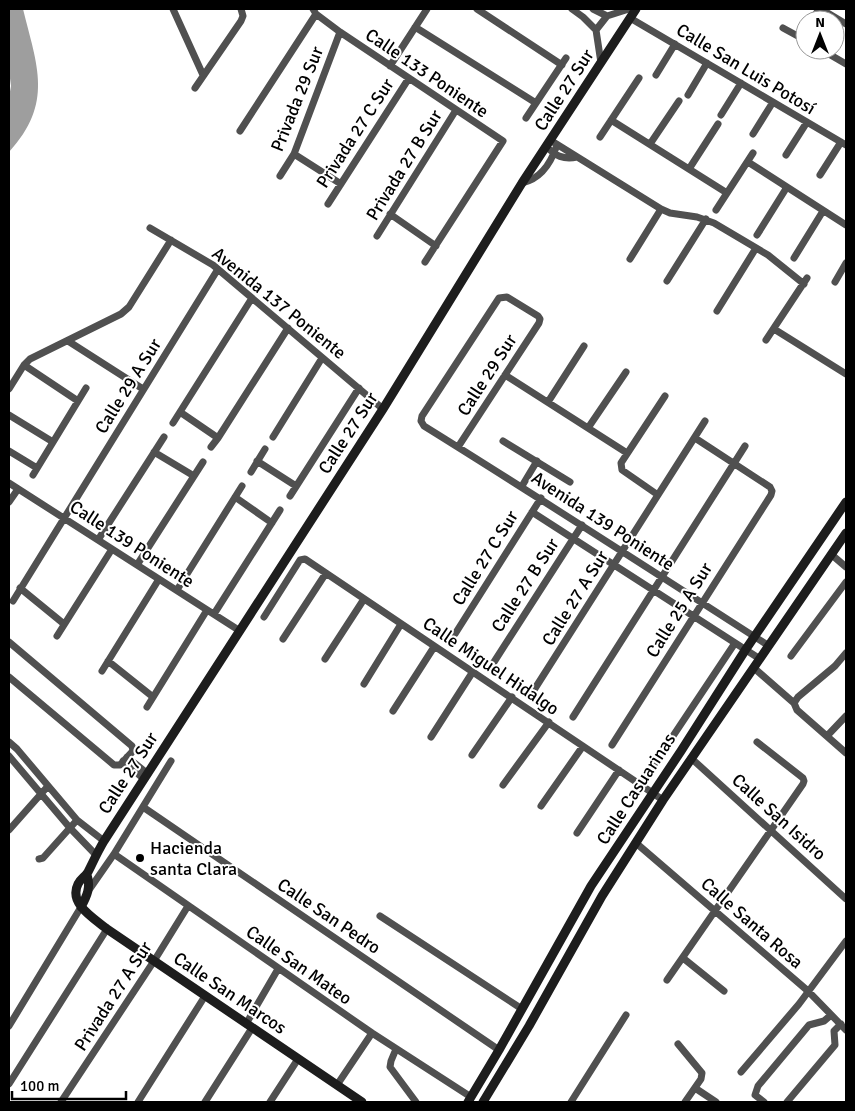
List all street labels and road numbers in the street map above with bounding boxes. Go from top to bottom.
street label: Calle San Luis Potosí [672,19,820,119]
street label: Calle 133 Poniente [361,24,493,122]
street label: Privada 29 Sur [266,43,328,155]
street label: Calle 27 Sur [529,45,599,135]
street label: Privada 27 C Sur [311,74,399,192]
street label: Privada 27 B Sur [361,105,447,224]
street label: Avenida 137 Poniente [208,242,350,364]
street label: Calle 29 Sur [452,330,522,420]
street label: Calle 29 A Sur [90,334,166,438]
street label: Calle 27 Sur [313,388,383,478]
street label: Avenida 139 Poniente [527,467,679,575]
street label: Calle 139 Poniente [66,496,198,592]
street label: Calle 27 C Sur [447,506,523,610]
street label: Calle 27 B Sur [486,534,564,636]
street label: Calle 27 A Sur [537,546,613,650]
street label: Calle 25 A Sur [641,558,717,662]
street label: Calle Miguel Hidalgo [419,612,563,720]
street label: Calle 27 Sur [93,728,163,818]
street label: Calle Casuarinas [592,729,680,849]
street label: Calle San Isidro [727,769,831,865]
street label: Calle San Pedro [273,873,385,959]
street label: Calle Santa Rosa [696,873,808,973]
street label: Calle San Mateo [242,920,356,1010]
street label: Privada 27 A Sur [69,937,157,1055]
street label: Calle San Marcos [169,947,291,1039]

